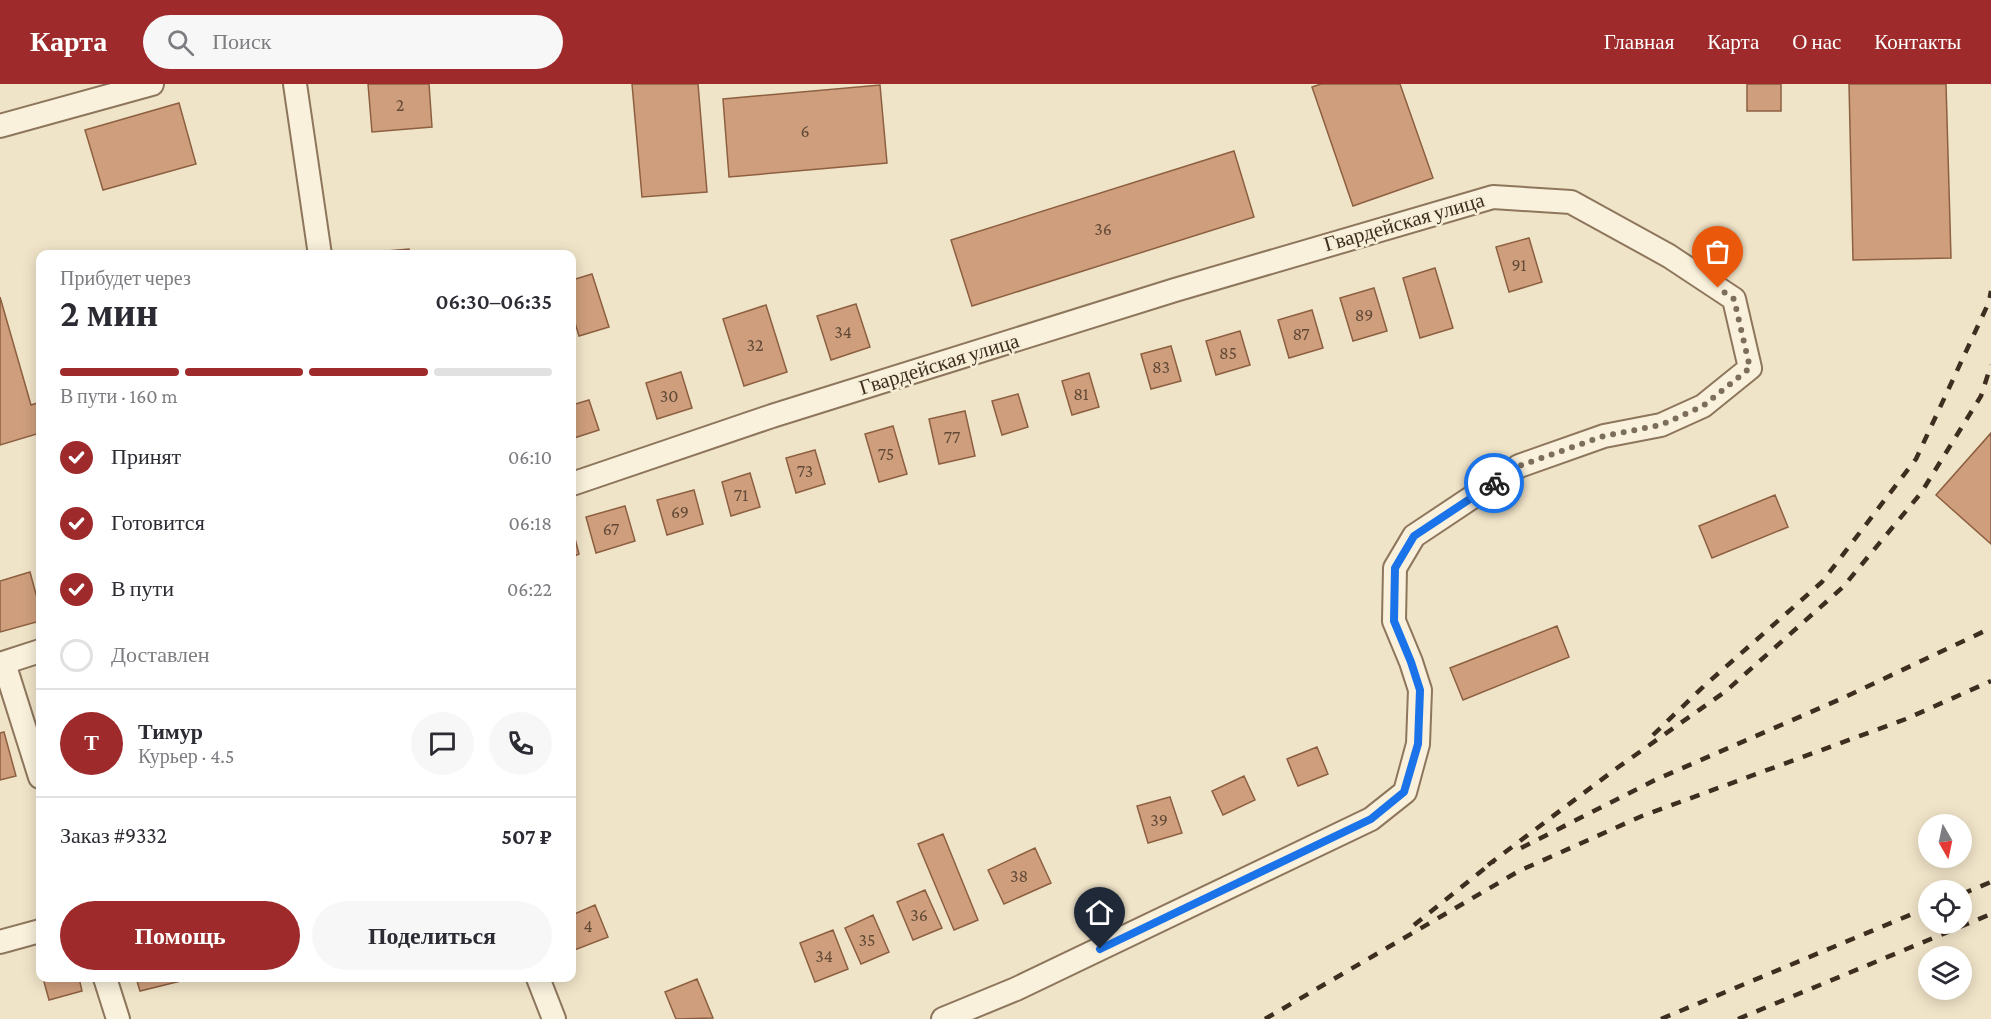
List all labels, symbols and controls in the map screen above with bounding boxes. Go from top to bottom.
search box [143,15,563,69]
text: Карта [30,26,107,57]
icon: search [164,26,197,59]
text: Поиск [212,29,271,54]
text: Главная [1604,30,1674,54]
text: Карта [1707,30,1759,54]
text: О нас [1792,30,1841,54]
text: Контакты [1874,30,1961,54]
house number: 2 [396,95,404,115]
house number: 6 [800,121,810,141]
street label: Гвардейская улица [1321,187,1488,256]
house number: 36 [1094,219,1112,239]
pin [1692,226,1743,288]
icon: bag [1701,235,1734,268]
house number: 91 [1511,255,1527,275]
text: Прибудет через [60,267,191,289]
text: 06:30–06:35 [436,289,552,314]
text: 2 мин [60,291,158,334]
house number: 89 [1355,305,1373,325]
house number: 34 [834,322,852,342]
house number: 87 [1292,324,1310,344]
street label: Гвардейская улица [856,328,1022,400]
house number: 32 [746,335,764,355]
house number: 85 [1219,343,1237,363]
house number: 83 [1152,357,1170,377]
house number: 81 [1073,384,1089,404]
text: В пути · 160 m [60,385,177,407]
house number: 30 [660,386,678,406]
house number: 77 [944,427,960,447]
icon: check [60,441,93,474]
text: Принят [111,444,181,469]
house number: 75 [878,444,894,464]
text: 06:10 [508,446,552,468]
courier [1464,453,1524,513]
house number: 73 [797,461,813,481]
icon: bike [1478,467,1511,500]
house number: 71 [734,485,748,505]
house number: 69 [671,502,689,522]
icon: check [60,507,93,540]
text: Готовится [111,510,205,535]
text: 06:18 [509,512,552,534]
house number: 67 [603,519,619,539]
icon: check [60,573,93,606]
text: В пути [111,576,174,601]
text: 06:22 [507,578,552,600]
text: Доставлен [111,642,210,667]
button: chat [411,712,474,775]
button: phone [489,712,552,775]
text: Тимур [138,719,203,744]
text: Т [84,730,99,755]
text: Курьер · 4.5 [138,745,234,767]
house number: 39 [1150,810,1168,830]
north arrow [1918,814,1972,868]
map controls [1918,814,1972,1000]
text: Заказ #9332 [60,823,167,848]
text: 507 ₽ [501,824,552,849]
house number: 38 [1010,866,1028,886]
button: locate [1918,880,1972,934]
pin [1074,887,1125,949]
icon: home [1083,896,1116,929]
button: Помощь [60,901,300,970]
button: Поделиться [312,901,552,970]
house number: 36 [910,905,928,925]
house number: 4 [583,916,593,936]
house number: 35 [858,930,876,950]
house number: 34 [815,946,833,966]
button: layers [1918,946,1972,1000]

